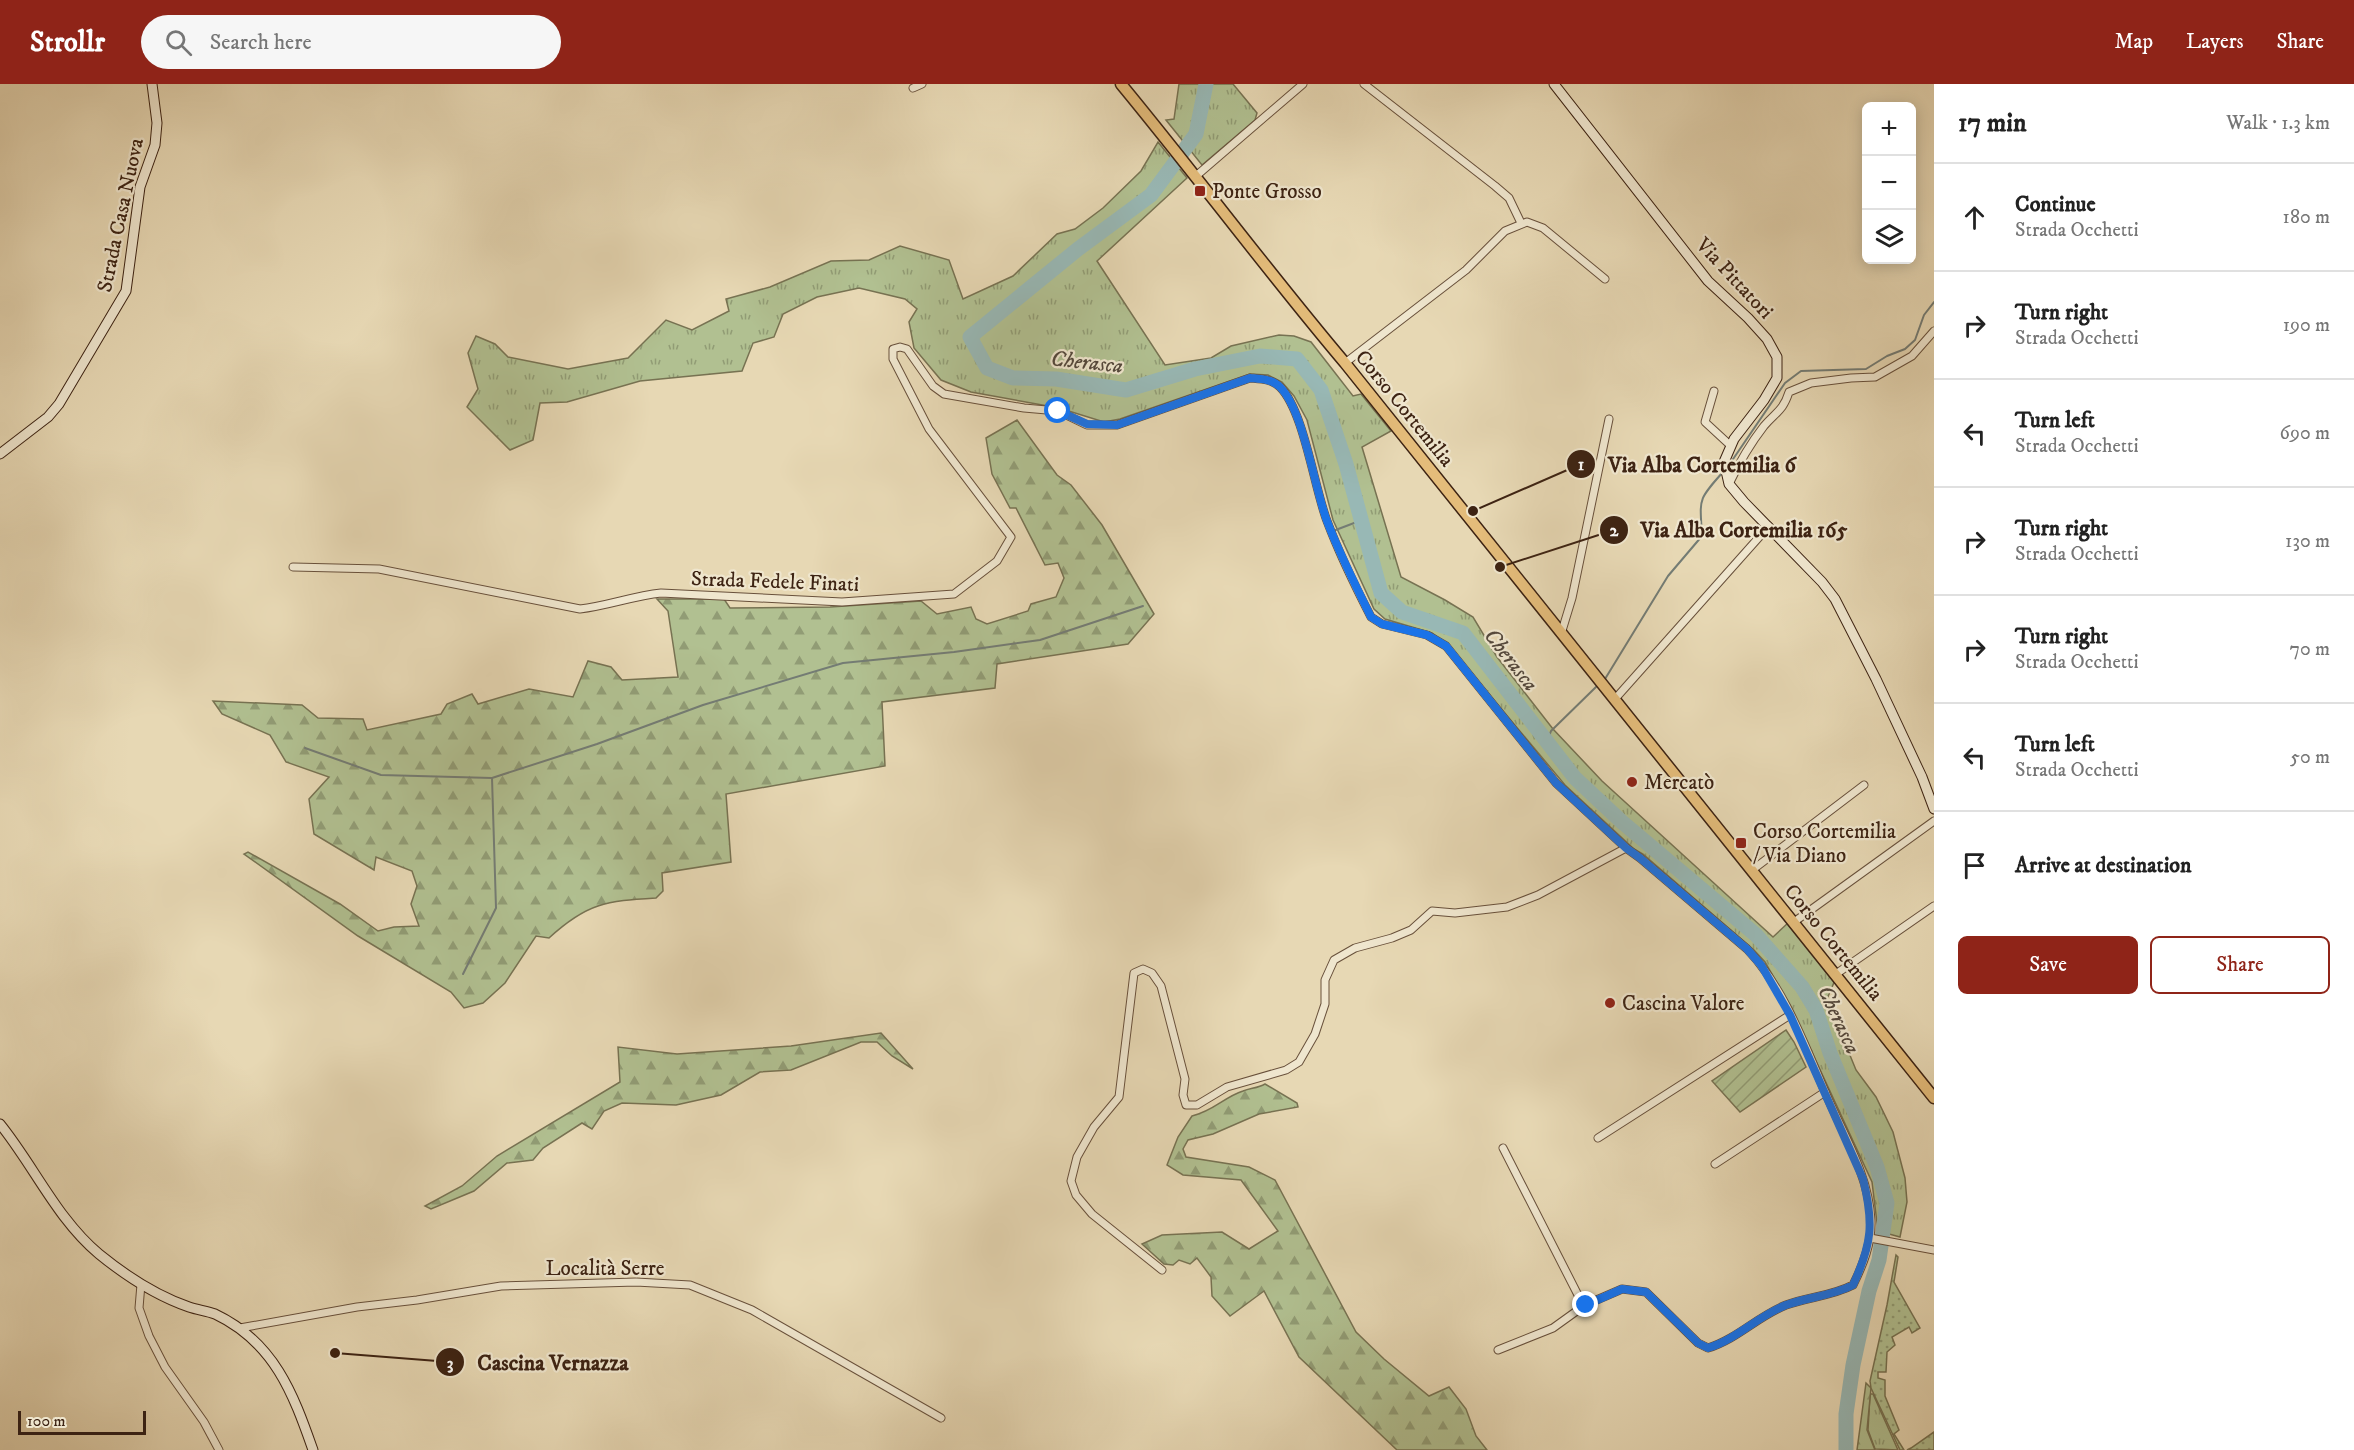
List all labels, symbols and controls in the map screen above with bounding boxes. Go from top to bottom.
search box [141,15,561,69]
text: Strollr [30,25,105,60]
icon: search [162,26,195,59]
text: Search here [210,29,312,56]
text: Map [2114,29,2153,55]
text: Layers [2186,29,2244,55]
text: Share [2277,29,2324,55]
map controls [1862,102,1916,264]
button: + [1862,102,1916,156]
text: 17 min [1958,107,2027,140]
text: Walk · 1.3 km [2226,111,2330,136]
street label: Strada Casa Nuova [92,136,150,295]
button: − [1862,156,1916,210]
place label: Ponte Grosso [1212,179,1322,205]
marker: Ponte Grosso [1193,184,1207,198]
text: Continue [2015,191,2096,218]
icon: ahead [1958,201,1991,234]
text: 180 m [2283,205,2330,230]
button: layers [1862,210,1916,264]
text: Strada Occhetti [2015,218,2139,243]
street label: Via Pittatori [1689,232,1779,325]
text: Turn right [2015,299,2108,326]
icon: right [1958,309,1991,342]
text: 190 m [2283,313,2330,338]
text: Strada Occhetti [2015,326,2139,351]
water label: Cherasca [1049,345,1124,380]
street label: Corso Cortemilia [1349,345,1459,472]
route start [1044,397,1070,423]
text: Turn left [2015,407,2095,434]
icon: left [1958,417,1991,450]
text: 690 m [2280,421,2330,446]
text: Strada Occhetti [2015,434,2139,459]
callout: Via Alba Cortemilia 6 [1566,444,1808,484]
text: Via Alba Cortemilia 6 [1607,452,1798,479]
text: 1 [1578,454,1585,476]
callout: Via Alba Cortemilia 165 [1599,510,1860,550]
text: Turn right [2015,515,2108,542]
text: Via Alba Cortemilia 165 [1640,517,1848,544]
text: 2 [1610,520,1620,542]
icon: right [1958,525,1991,558]
text: 130 m [2285,529,2330,554]
text: Strada Occhetti [2015,542,2139,567]
street label: Strada Fedele Finati [690,566,860,598]
water label: Cherasca [1478,623,1544,697]
text: Turn right [2015,623,2108,650]
icon: right [1958,633,1991,666]
text: 70 m [2289,637,2330,662]
text: Strada Occhetti [2015,650,2139,675]
text: Turn left [2015,731,2095,758]
icon: left [1958,741,1991,774]
text: 50 m [2290,745,2330,770]
text: Strada Occhetti [2015,758,2139,783]
place label: Mercatò [1644,770,1714,796]
marker: Mercatò [1625,775,1639,789]
place label: Corso Cortemilia / Via Diano [1753,819,1896,869]
marker: Corso Cortemilia / Via Diano [1734,836,1748,850]
icon: arrive [1958,849,1991,882]
text: Arrive at destination [2015,852,2192,879]
street label: Corso Cortemilia [1778,879,1888,1006]
button: Save [1958,936,2138,994]
button: Share [2150,936,2330,994]
water label: Cherasca [1811,981,1866,1058]
place label: Cascina Valore [1622,991,1745,1017]
marker: Cascina Valore [1603,996,1617,1010]
street label: Località Serre [545,1256,665,1282]
route end [1572,1291,1598,1317]
callout: Cascina Vernazza [435,1342,641,1382]
text: Cascina Vernazza [477,1350,629,1377]
text: 3 [447,1353,454,1375]
scale bar [18,1408,146,1436]
text: 100 m [27,1411,66,1431]

